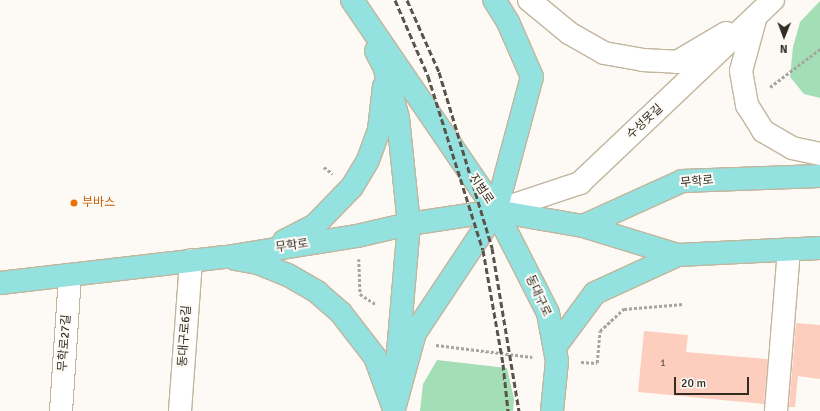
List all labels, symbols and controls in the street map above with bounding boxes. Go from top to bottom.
north arrow [764,16,804,56]
text: N [780,42,788,55]
street label: 수성못길 [624,102,666,142]
street label: 지범로 [466,171,496,207]
street label: 무학로 [680,173,714,191]
place label: 부바스 [82,196,115,210]
marker: 부바스 [69,198,79,208]
street label: 무학로 [275,236,309,256]
street label: 동대구로 [522,273,554,319]
street label: 동대구로6길 [176,305,194,367]
street label: 무학로27길 [56,314,74,372]
house number: 1 [660,358,666,370]
scale bar [676,369,751,395]
text: 20 m [681,376,706,391]

